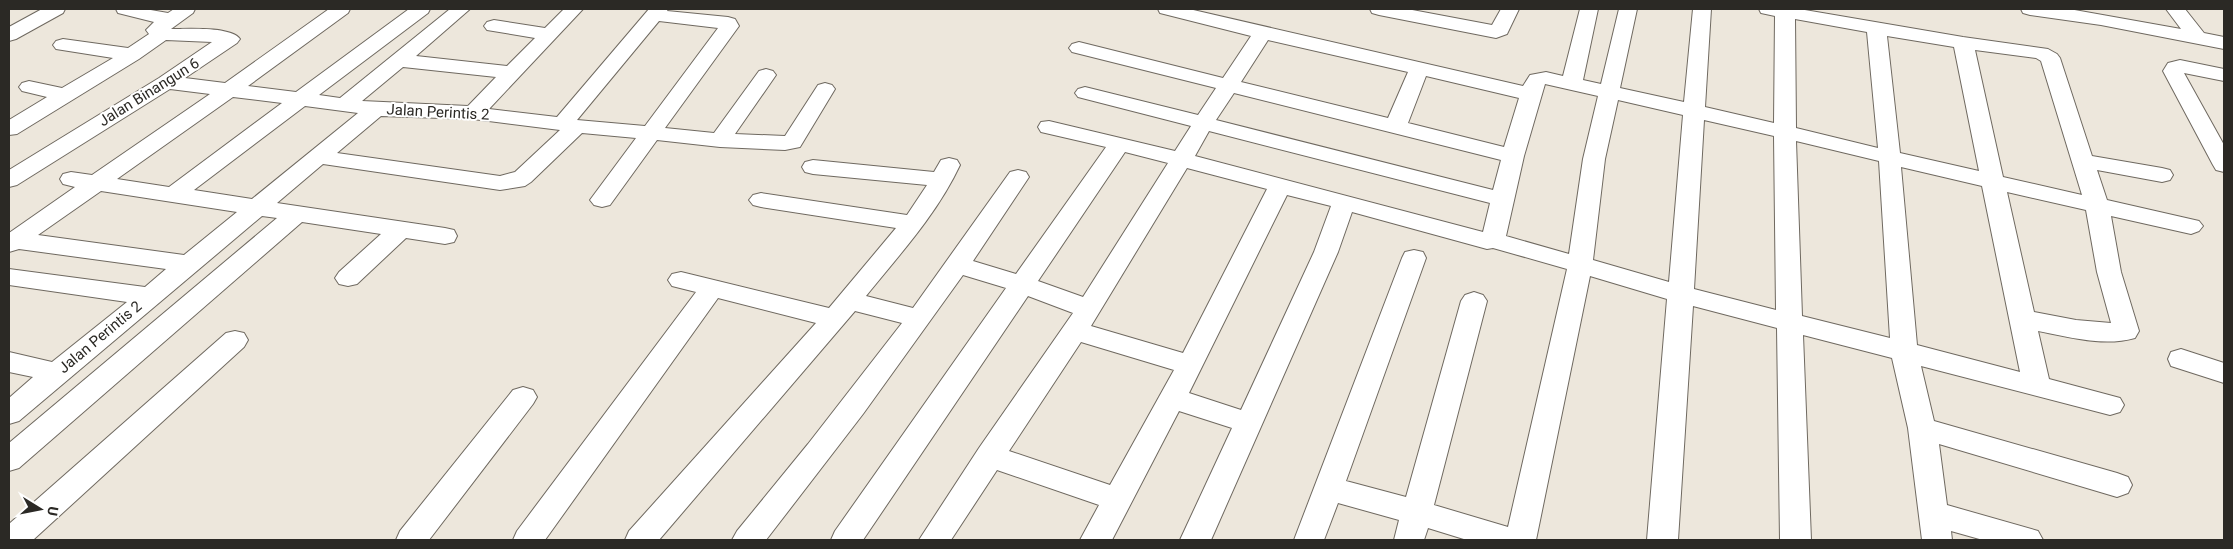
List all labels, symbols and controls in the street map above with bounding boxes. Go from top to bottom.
street label: Jalan Binangun 6 [95,54,203,130]
street label: Jalan Perintis 2 [386,100,490,124]
street label: Jalan Perintis 2 [55,297,145,377]
north arrow [15,484,65,534]
text: U [44,505,61,517]

